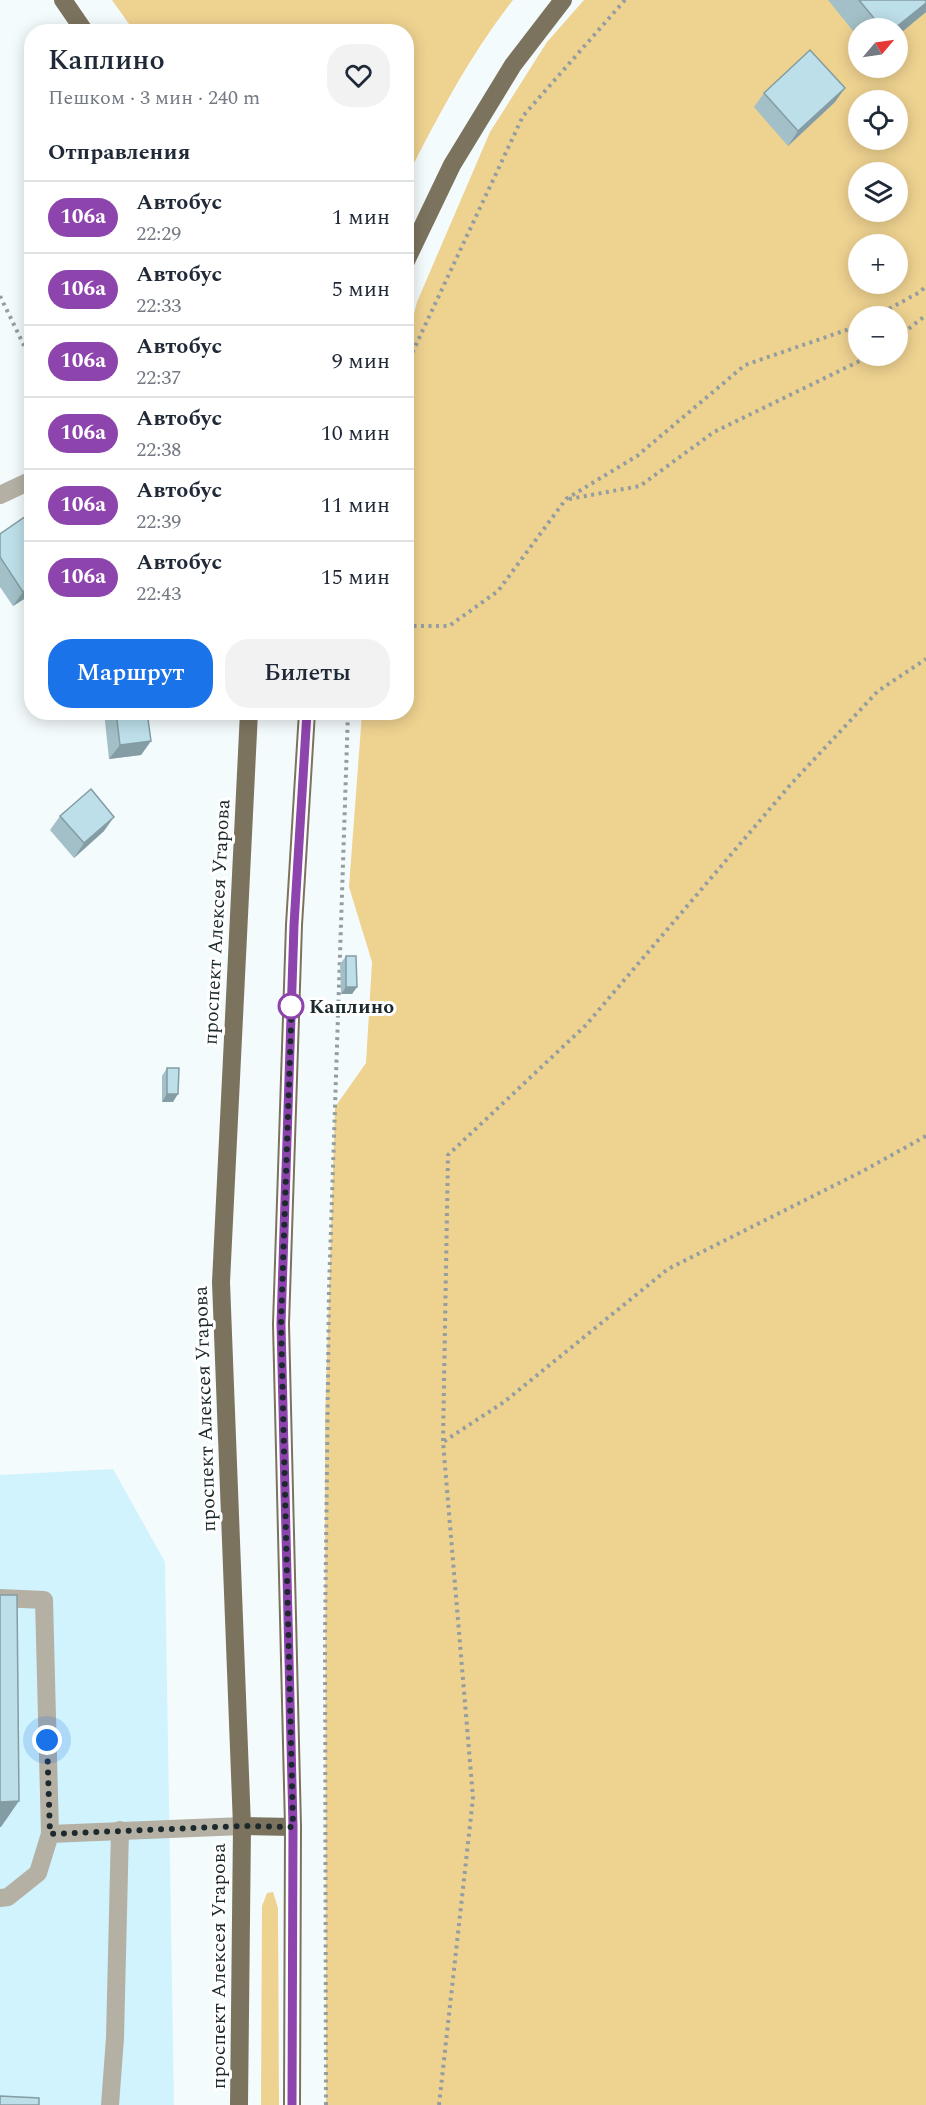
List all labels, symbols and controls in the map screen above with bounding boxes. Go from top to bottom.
north arrow [848,18,908,78]
map controls [848,18,908,366]
text: Каплино [48,39,165,82]
button: heart [327,44,390,107]
text: Пешком · 3 мин · 240 m [48,83,260,113]
button: locate [848,90,908,150]
text: Отправления [48,136,190,169]
button: layers [848,162,908,222]
text: Автобус [136,186,222,219]
text: 106а [60,201,106,233]
text: 1 мин [332,201,390,234]
text: 22:29 [136,219,181,249]
button: + [848,234,908,294]
text: Автобус [136,258,222,291]
text: 106а [60,273,106,305]
text: 5 мин [332,273,390,306]
text: 22:33 [136,291,181,321]
button: − [848,306,908,366]
text: Автобус [136,330,222,363]
text: 106а [60,345,106,377]
text: 9 мин [332,345,390,378]
text: 22:37 [136,363,181,393]
text: Автобус [136,402,222,435]
text: 106а [60,417,106,449]
text: 10 мин [321,417,390,450]
text: 22:38 [136,435,181,465]
text: Автобус [136,474,222,507]
text: 106а [60,489,106,521]
text: 11 мин [321,489,390,522]
text: 22:39 [136,507,181,537]
text: Автобус [136,546,222,579]
text: 106а [60,561,106,593]
text: 15 мин [321,561,390,594]
text: 22:43 [136,579,181,609]
button: Маршрут [48,639,213,708]
button: Билеты [225,639,390,708]
street label: проспект Алексея Угарова [196,798,238,1046]
place label: Каплино [309,992,394,1022]
marker: Каплино [278,993,304,1019]
street label: проспект Алексея Угарова [186,1285,224,1533]
your location [32,1725,62,1755]
street label: проспект Алексея Угарова [204,1843,234,2089]

